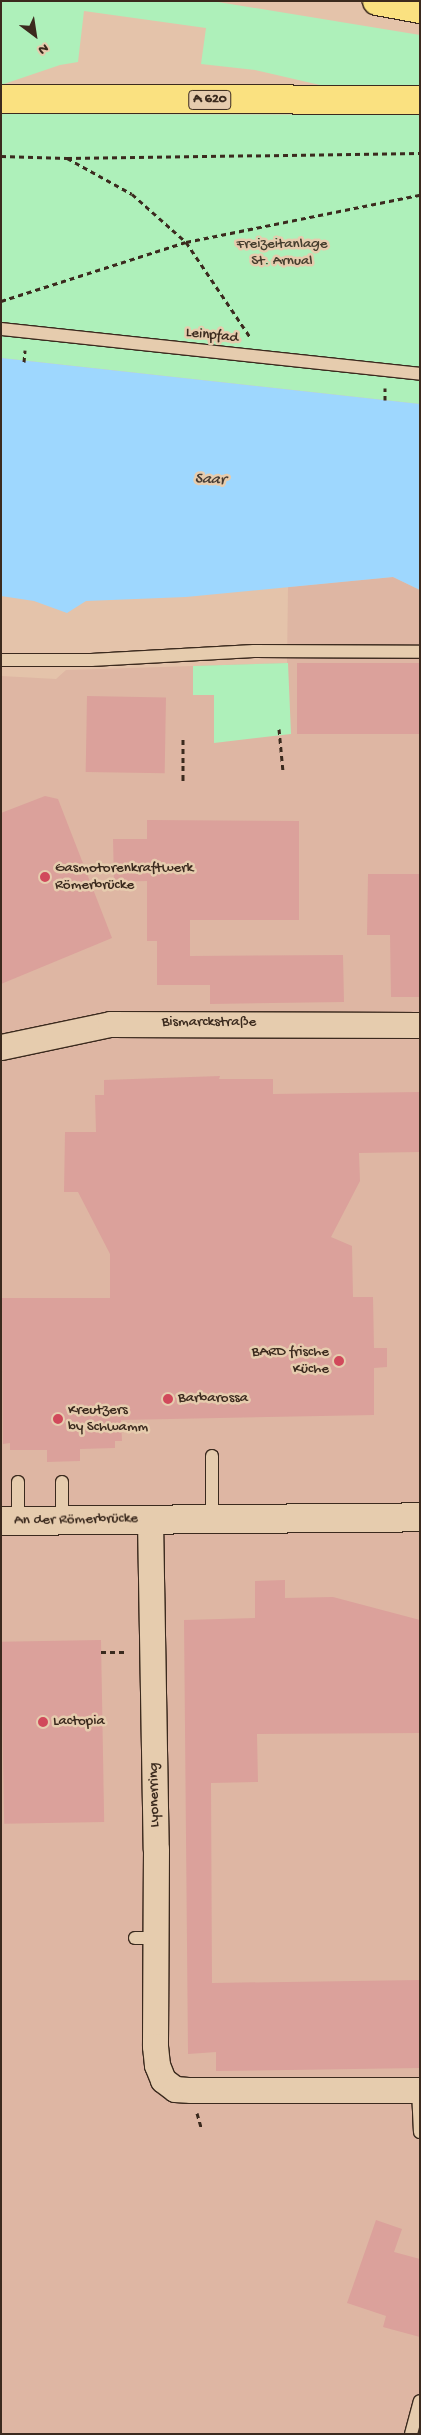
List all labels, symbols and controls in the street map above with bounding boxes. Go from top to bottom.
north arrow [10,10,60,60]
text: N [35,39,51,58]
road number: A 620 [188,88,232,112]
park label: Freizeitanlage St. Arnual [236,235,328,270]
street label: Leinpfad [185,324,239,348]
water label: Saar [194,471,226,491]
place label: Gasmotorenkraftwerk Römerbrücke [55,859,193,894]
marker: Gasmotorenkraftwerk Römerbrücke [39,871,51,883]
street label: Bismarckstraße [162,1014,256,1032]
place label: BARD frische Küche [252,1343,329,1378]
marker: BARD frische Küche [333,1355,345,1367]
place label: Barbarossa [178,1390,248,1408]
marker: Barbarossa [162,1393,174,1405]
place label: Kreutzers by Schwamm [68,1401,148,1436]
marker: Kreutzers by Schwamm [52,1413,64,1425]
street label: An der Römerbrücke [14,1510,138,1530]
place label: Lactopia [53,1713,105,1731]
marker: Lactopia [37,1716,49,1728]
street label: Lyonerring [145,1762,165,1828]

